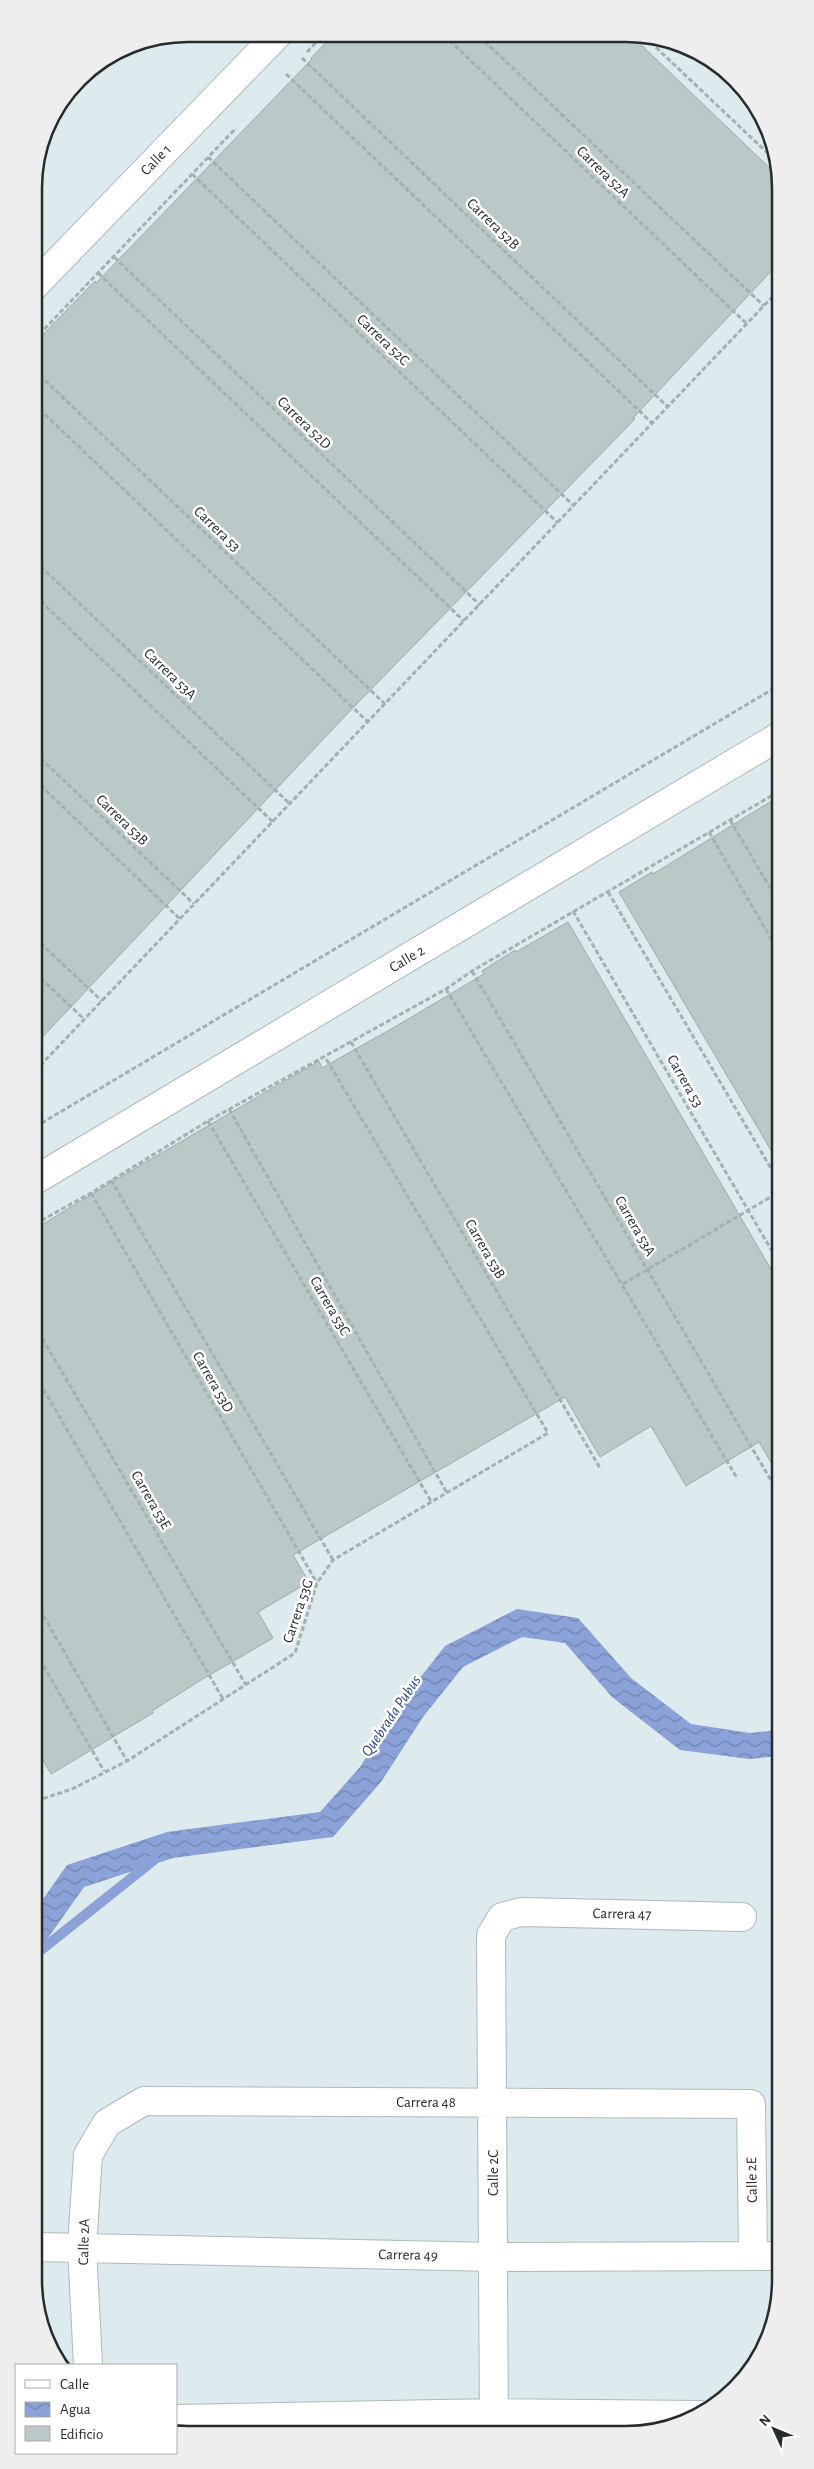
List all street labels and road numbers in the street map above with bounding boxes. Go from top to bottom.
street label: Calle 1 [138,142,174,178]
street label: Carrera 52A [574,143,633,201]
street label: Carrera 52B [464,196,522,252]
street label: Carrera 52C [354,312,412,369]
street label: Carrera 52D [274,394,334,452]
street label: Carrera 53 [191,504,243,554]
street label: Carrera 53A [141,646,199,703]
street label: Carrera 53B [93,792,151,848]
street label: Calle 2 [387,943,427,975]
street label: Carrera 53 [664,1052,706,1110]
street label: Carrera 53A [612,1194,658,1259]
street label: Carrera 53B [462,1217,508,1281]
street label: Carrera 53C [307,1274,353,1338]
street label: Carrera 53D [190,1349,236,1415]
street label: Carrera 53E [128,1468,174,1532]
street label: Carrera 53G [280,1577,316,1645]
street label: Carrera 47 [592,1906,652,1922]
street label: Carrera 48 [396,2095,456,2110]
street label: Calle 2C [486,2150,501,2196]
street label: Calle 2E [744,2157,760,2203]
street label: Calle 2A [76,2218,92,2266]
street label: Carrera 49 [378,2247,438,2263]

